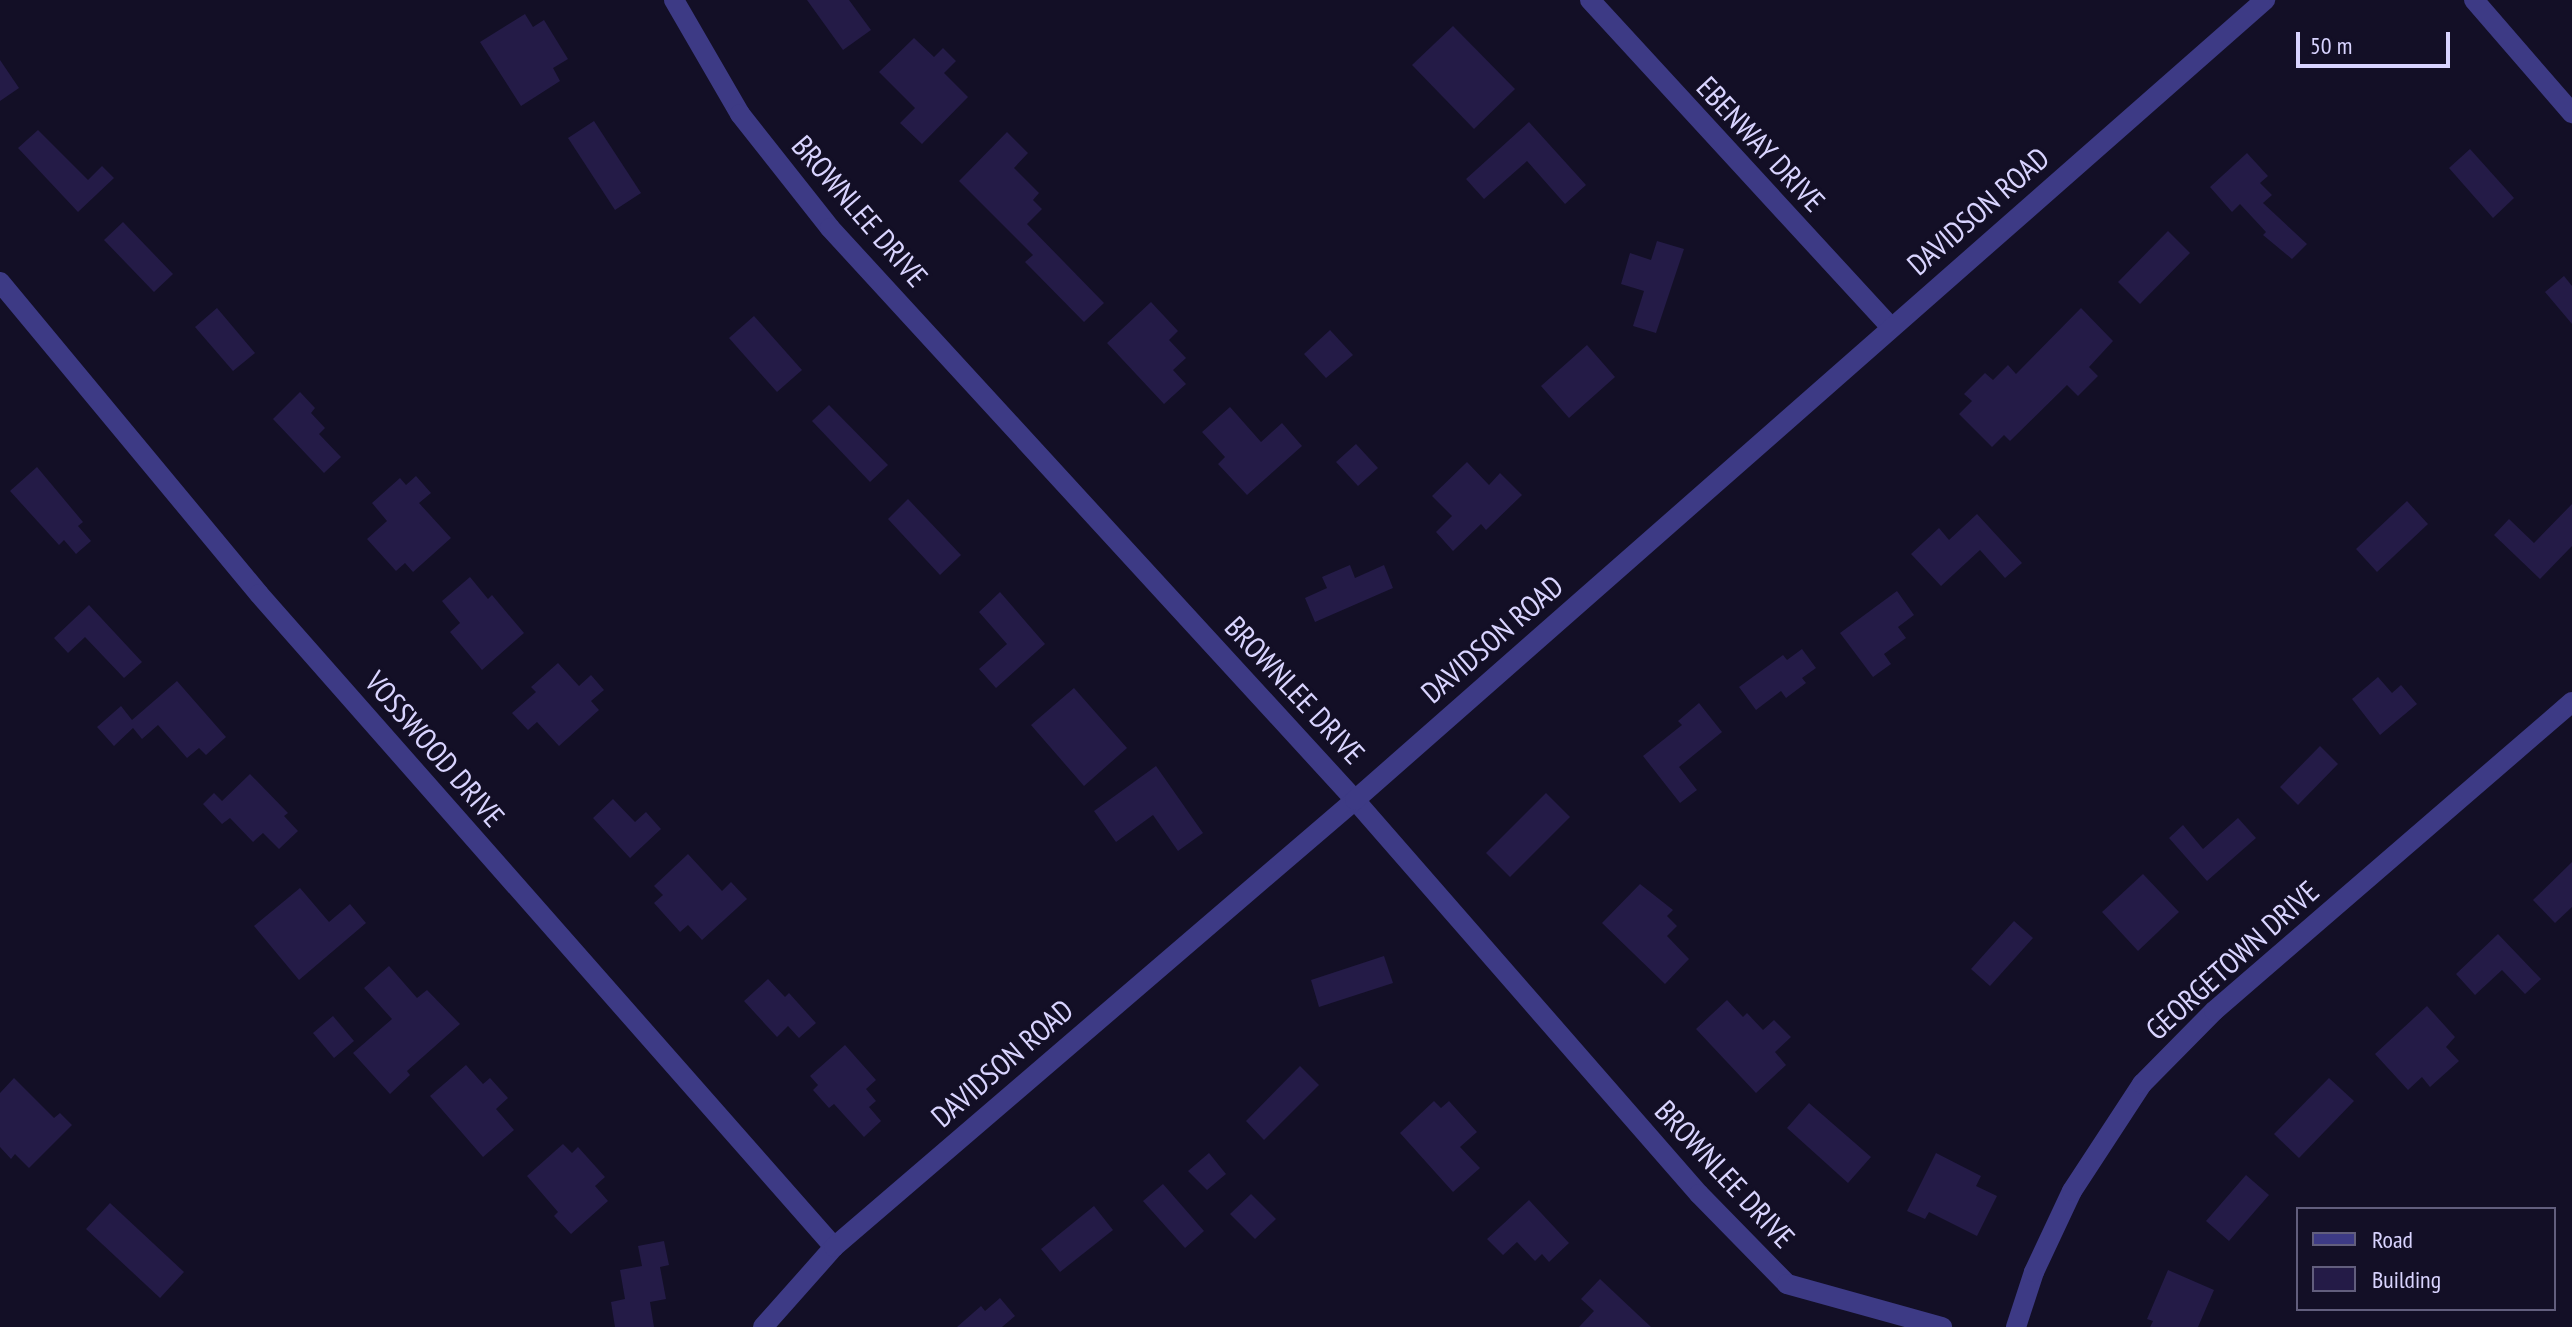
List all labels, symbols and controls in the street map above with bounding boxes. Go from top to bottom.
scale bar [2300,16,2454,66]
text: 50 m [2310,30,2352,61]
street label: EBENWAY DRIVE [1689,69,1833,219]
street label: BROWNLEE DRIVE [785,128,935,294]
street label: DAVIDSON ROAD [1900,140,2056,282]
street label: DAVIDSON ROAD [1414,568,1570,710]
street label: BROWNLEE DRIVE [1218,609,1372,771]
street label: VOSSWOOD DRIVE [358,664,512,834]
street label: GEORGETOWN DRIVE [2138,873,2326,1047]
street label: DAVIDSON ROAD [924,992,1080,1134]
street label: BROWNLEE DRIVE [1648,1093,1802,1255]
legend [2296,1207,2556,1311]
text: Road [2372,1224,2413,1255]
text: Building [2372,1264,2441,1295]

